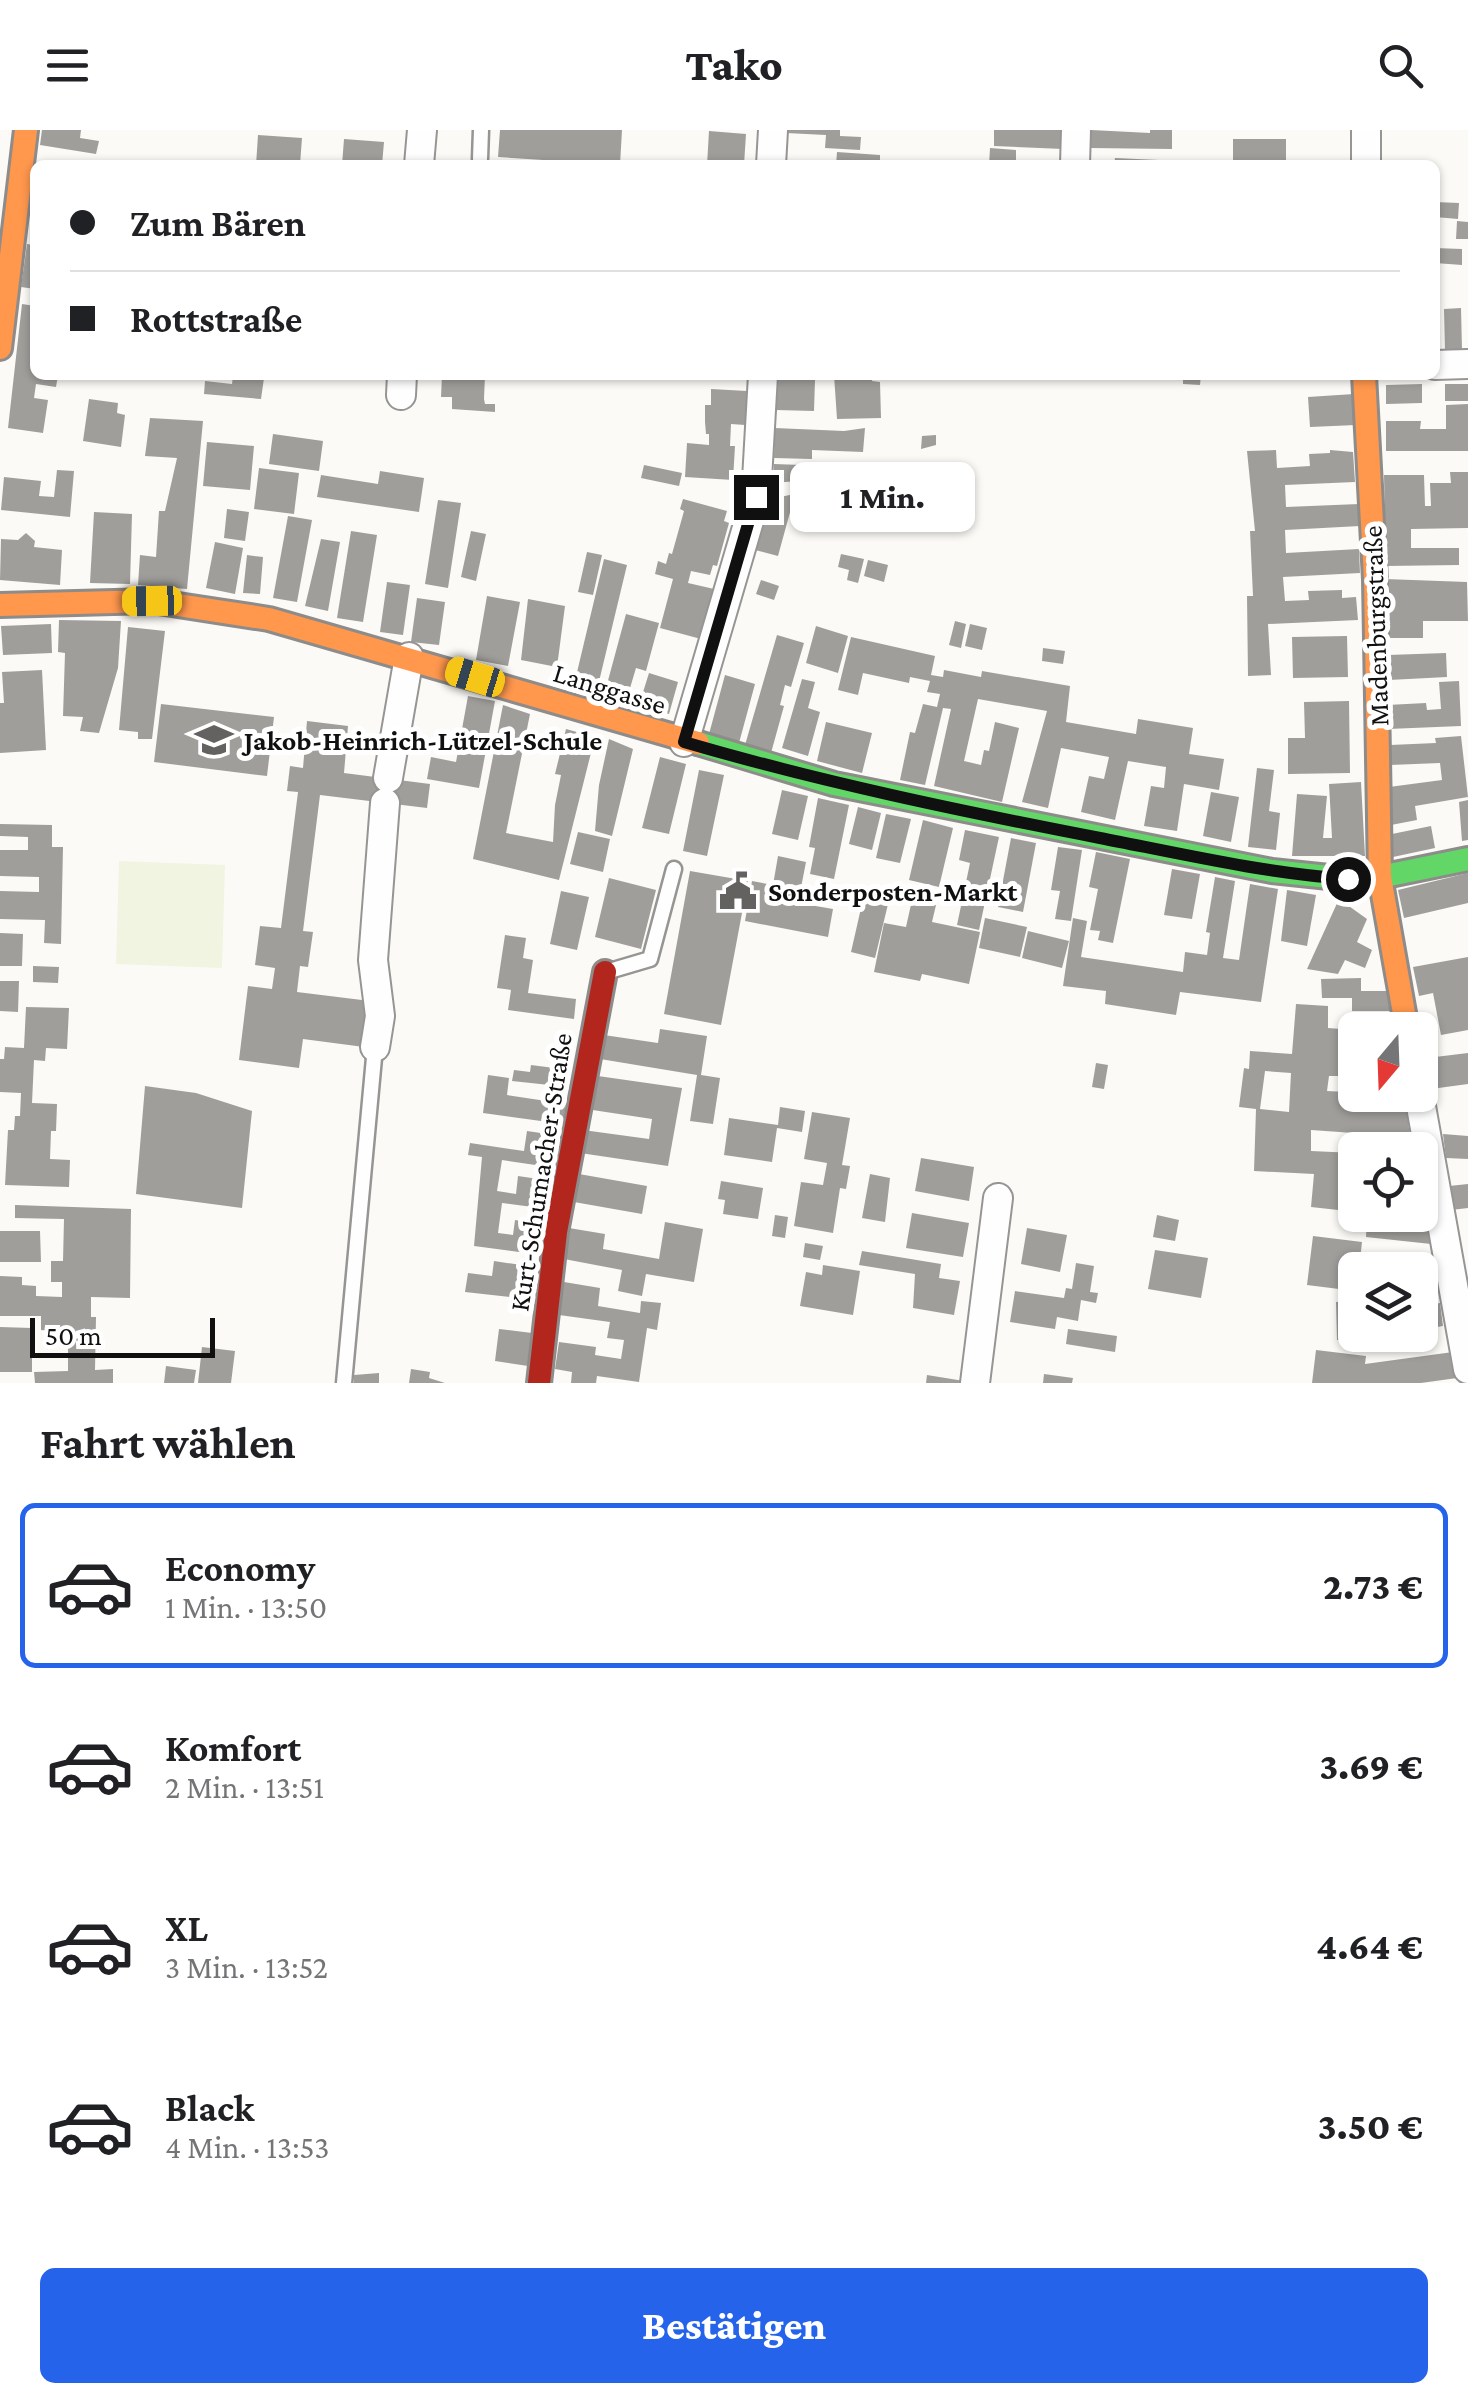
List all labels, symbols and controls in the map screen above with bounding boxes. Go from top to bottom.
icon: menu [40,38,95,93]
icon: search [1373,38,1428,93]
text: Tako [685,40,783,90]
text: Zum Bären [130,202,306,244]
text: Rottstraße [130,298,302,340]
callout: 1 Min. [791,462,976,532]
route end [734,475,779,520]
text: 1 Min. [840,479,925,515]
street label: Madenburgstraße [1357,525,1394,727]
car [122,585,182,617]
car [442,654,508,700]
street label: Langgasse [550,657,670,720]
school or university icon: Jakob-Heinrich-Lützel-Schule [193,719,235,761]
place label: Jakob-Heinrich-Lützel-Schule [241,725,602,756]
route start [1326,857,1371,902]
public building icon: Sonderposten-Markt [717,870,759,912]
place label: Sonderposten-Markt [768,876,1018,907]
north arrow [1338,1012,1438,1112]
map controls [1338,1012,1438,1352]
street label: Kurt-Schumacher-Straße [503,1031,578,1313]
button: locate [1338,1132,1438,1232]
button: layers [1338,1252,1438,1352]
scale bar [30,1313,215,1358]
text: 50 m [45,1320,102,1351]
text: Fahrt wählen [40,1418,296,1468]
icon: car [45,1541,135,1631]
text: Economy [165,1547,315,1589]
text: 2.73 € [1323,1565,1423,1607]
text: 1 Min. · 13:50 [165,1589,327,1625]
icon: car [45,1721,135,1811]
text: Komfort [165,1727,301,1769]
text: 3.69 € [1319,1745,1423,1787]
text: 2 Min. · 13:51 [165,1769,324,1805]
icon: car [45,1901,135,1991]
text: XL [165,1907,208,1949]
text: 4.64 € [1316,1925,1423,1967]
text: 3 Min. · 13:52 [165,1949,328,1985]
icon: car [45,2081,135,2171]
text: Black [165,2087,254,2129]
text: 3.50 € [1318,2105,1423,2147]
text: 4 Min. · 13:53 [165,2129,329,2165]
button: Bestätigen [40,2268,1428,2383]

